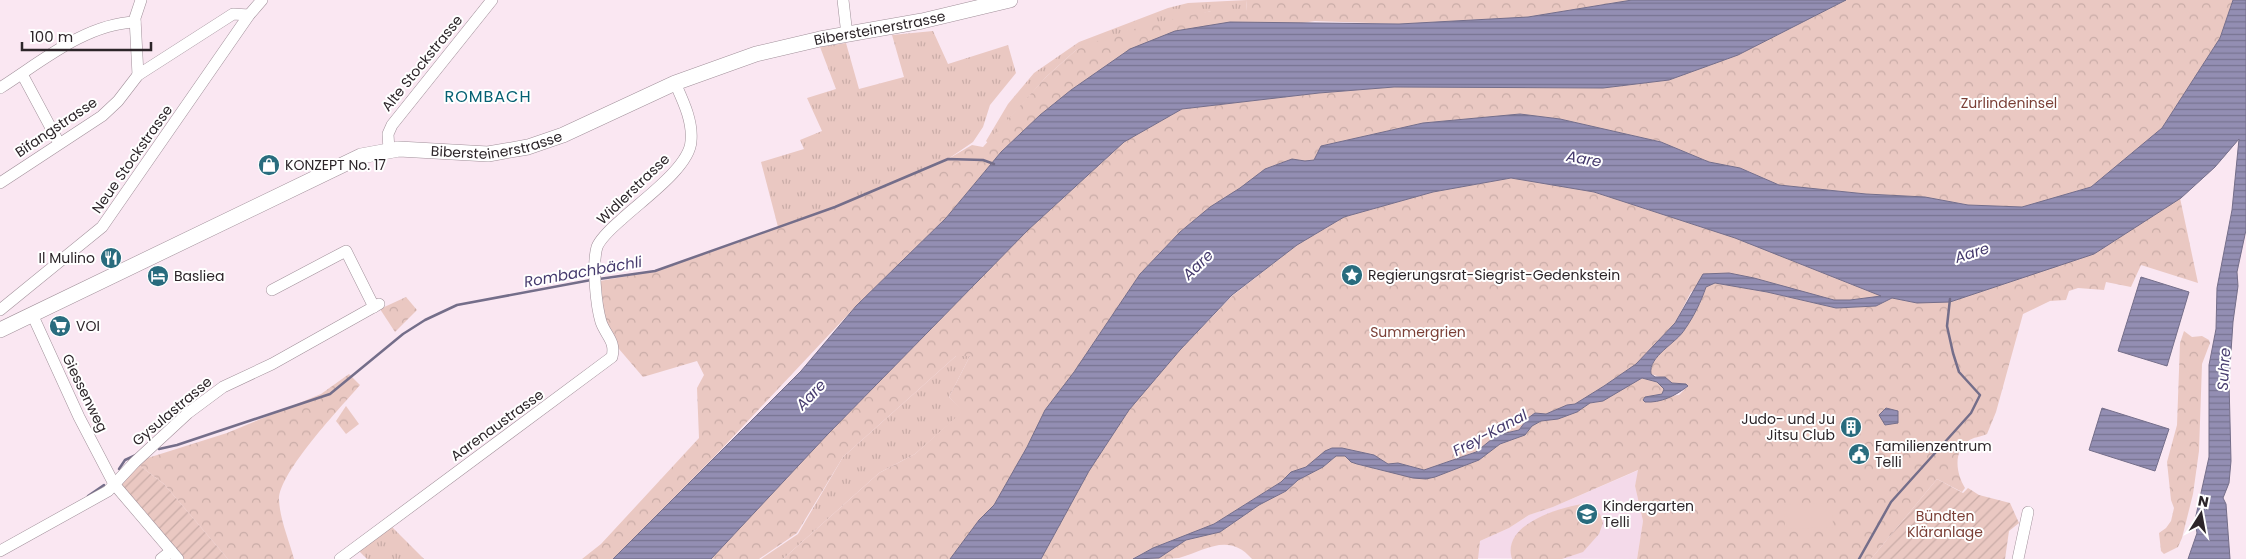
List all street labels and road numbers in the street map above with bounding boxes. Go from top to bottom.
street label: Bibersteinerstrasse [812,6,948,50]
street label: Alte Stockstrasse [377,10,467,115]
street label: Bifangstrasse [11,92,101,162]
street label: Neue Stockstrasse [87,100,177,217]
street label: Bibersteinerstrasse [430,126,565,164]
street label: Widlerstrasse [592,149,674,229]
street label: Giessenweg [57,350,113,436]
street label: Gysulastrasse [128,372,216,450]
street label: Aarenaustrasse [446,384,548,466]

